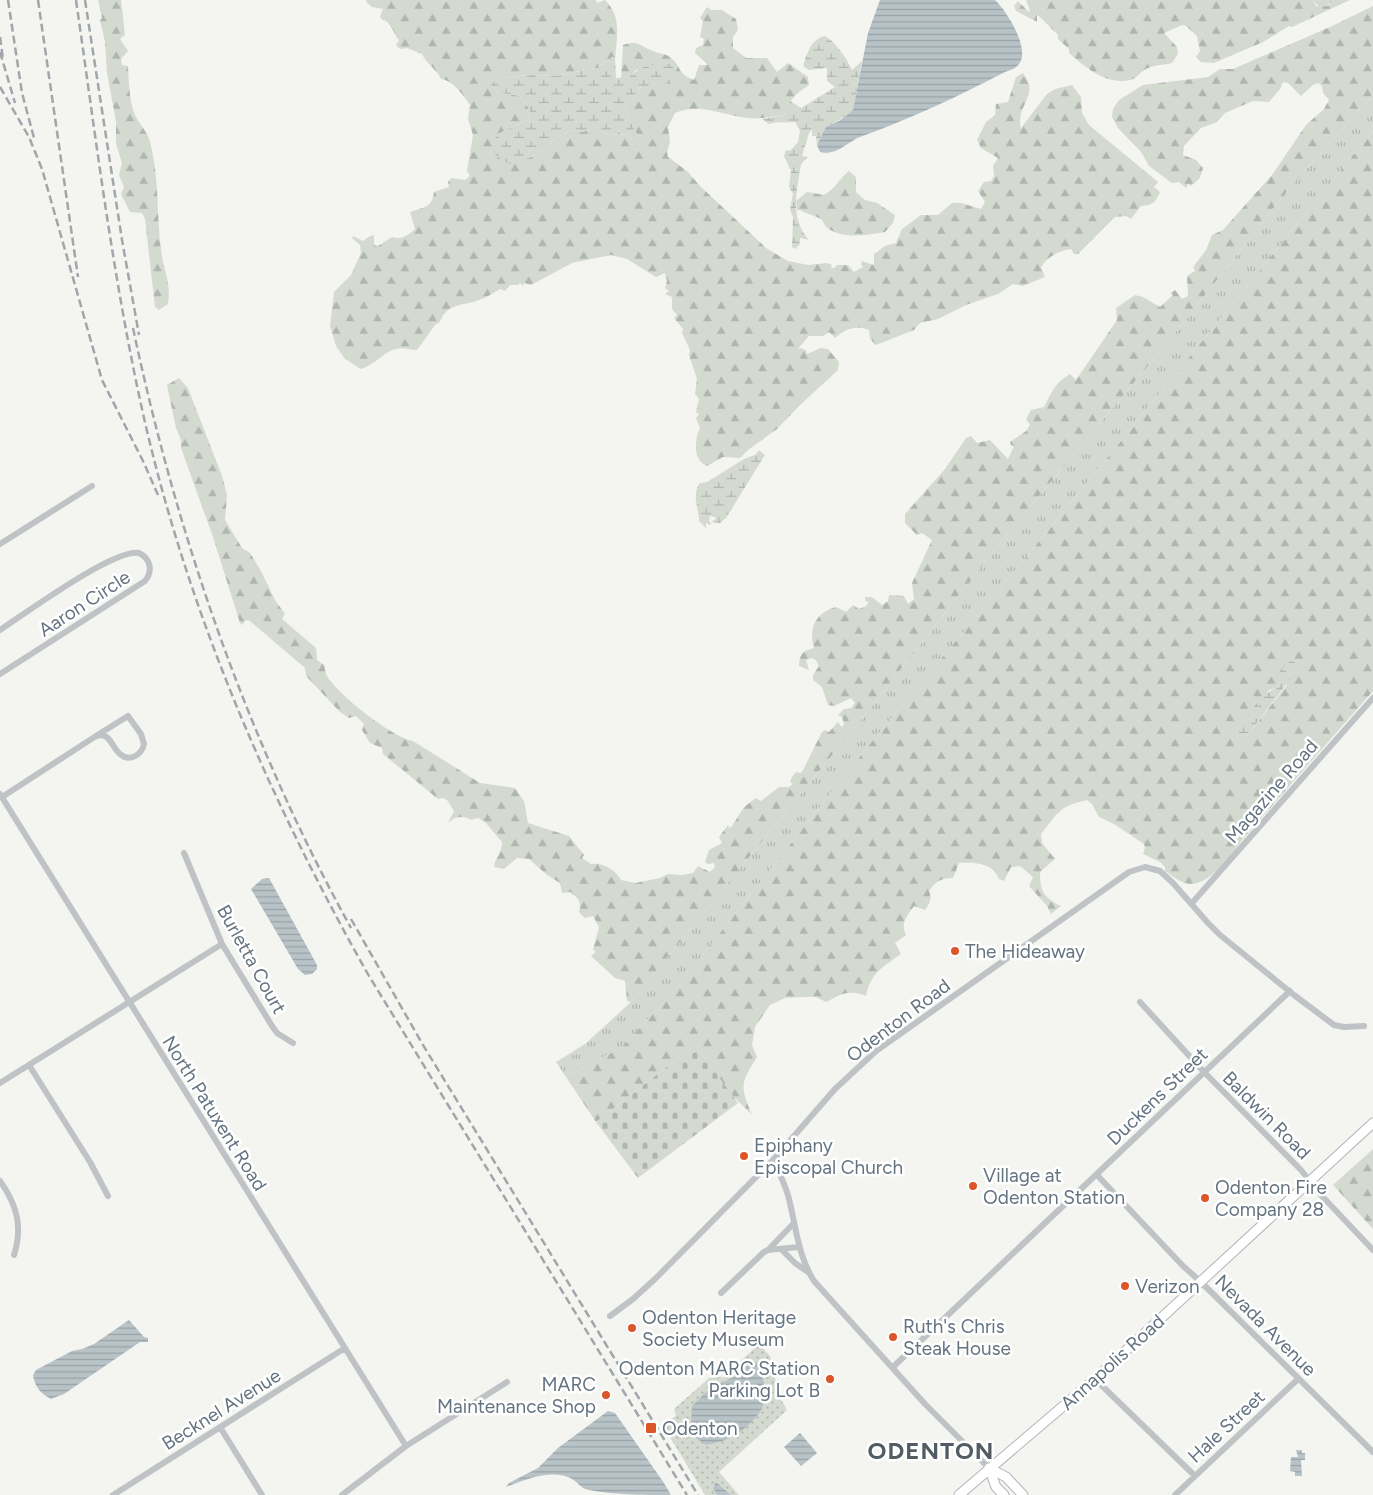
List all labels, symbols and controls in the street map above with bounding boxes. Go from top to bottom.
street label: Aaron Circle [34,565,134,642]
street label: Magazine Road [1220,735,1323,848]
street label: Burletta Court [212,901,291,1018]
place label: The Hideaway [965,940,1085,963]
marker: The Hideaway [949,945,961,957]
street label: Odenton Road [842,974,955,1067]
street label: North Patuxent Road [158,1032,272,1195]
street label: Duckens Street [1102,1043,1212,1150]
street label: Baldwin Road [1218,1067,1315,1164]
place label: Epiphany Episcopal Church [754,1134,903,1179]
marker: Epiphany Episcopal Church [738,1150,750,1162]
place label: Village at Odenton Station [983,1164,1125,1209]
place label: Odenton Fire Company 28 [1215,1176,1327,1221]
marker: Village at Odenton Station [967,1180,979,1192]
marker: Odenton Fire Company 28 [1199,1192,1211,1204]
street label: Nevada Avenue [1210,1270,1321,1381]
place label: Verizon [1135,1275,1200,1298]
marker: Verizon [1119,1280,1131,1292]
place label: Odenton Heritage Society Museum [642,1306,796,1351]
street label: Annapolis Road [1056,1310,1169,1415]
place label: Ruth's Chris Steak House [903,1315,1011,1360]
marker: Odenton Heritage Society Museum [626,1322,638,1334]
marker: Ruth's Chris Steak House [887,1331,899,1343]
place label: Odenton MARC Station Parking Lot B [619,1357,820,1402]
street label: Becknel Avenue [158,1364,285,1455]
place label: MARC Maintenance Shop [437,1373,596,1418]
marker: Odenton MARC Station Parking Lot B [824,1373,836,1385]
street label: Hale Street [1183,1385,1269,1468]
marker: MARC Maintenance Shop [600,1389,612,1401]
place label: Odenton [662,1417,738,1440]
marker: Odenton [644,1421,658,1435]
district label: ODENTON [868,1436,994,1465]

